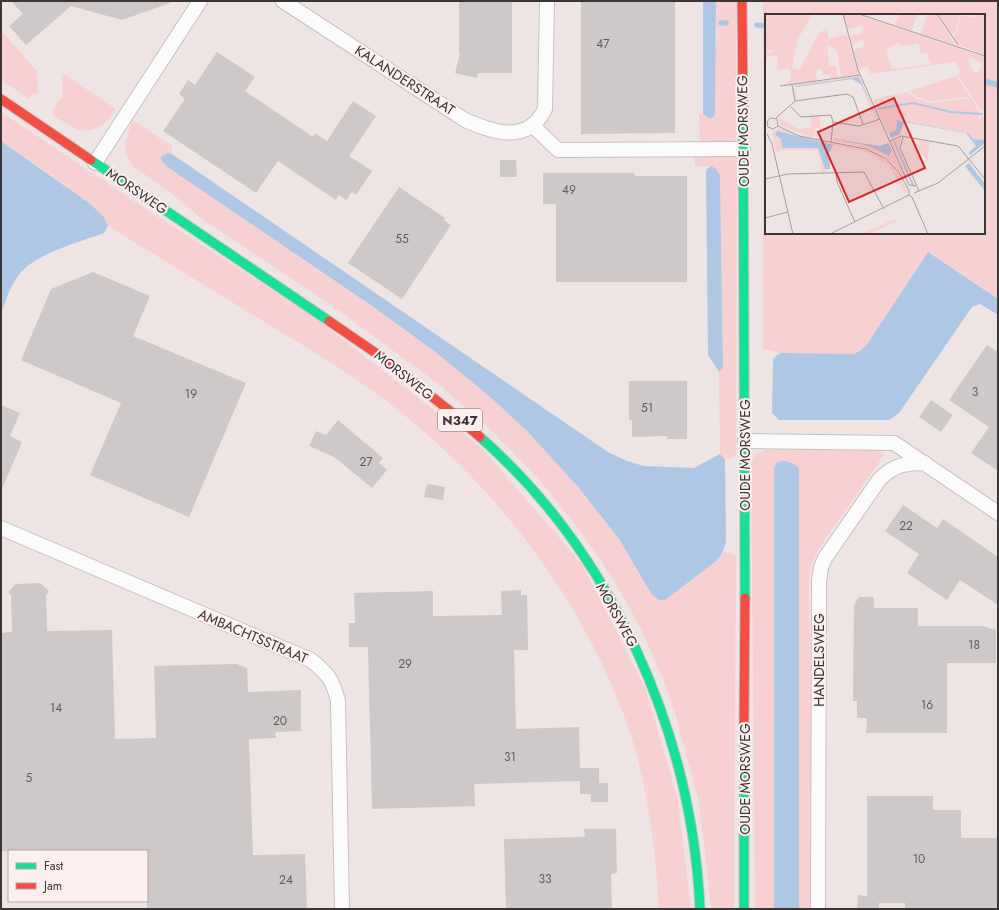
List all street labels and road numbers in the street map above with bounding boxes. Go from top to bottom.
street label: KALANDERSTRAAT [351,40,459,120]
street label: OUDE MORSWEG [732,75,754,187]
street label: MORSWEG [102,163,172,219]
street label: MORSWEG [370,345,438,405]
street label: OUDE MORSWEG [735,399,755,511]
road number: N347 [438,409,482,431]
street label: MORSWEG [591,579,643,651]
street label: AMBACHTSSTRAAT [195,604,311,668]
street label: HANDELSWEG [809,613,829,707]
street label: OUDE MORSWEG [735,723,755,835]

